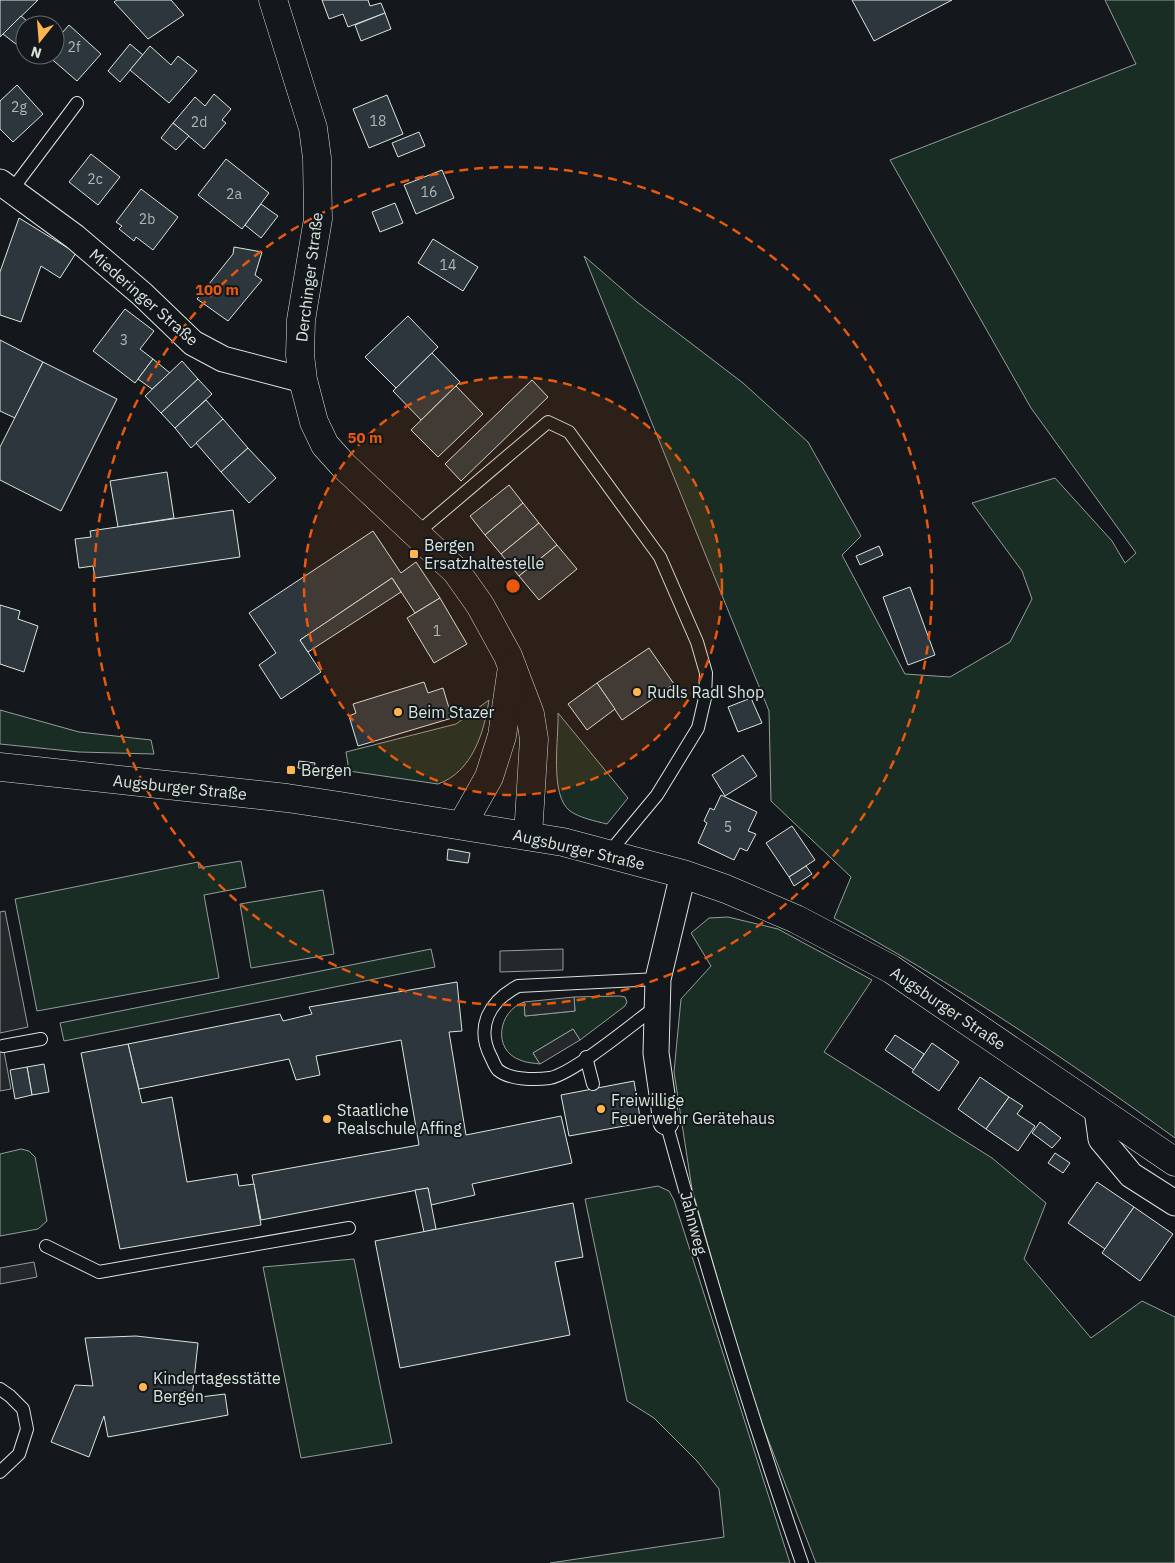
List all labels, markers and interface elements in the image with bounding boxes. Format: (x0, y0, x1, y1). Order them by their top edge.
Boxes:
north arrow (15, 15, 65, 65)
house number: 2f (68, 38, 81, 56)
text: N (29, 42, 44, 63)
house number: 2g (11, 98, 28, 116)
house number: 18 (370, 112, 386, 130)
house number: 2d (191, 113, 207, 131)
house number: 2c (87, 170, 103, 188)
house number: 16 (421, 183, 437, 201)
house number: 2a (226, 185, 242, 203)
house number: 2b (139, 210, 155, 228)
street label: Derchinger Straße (291, 211, 327, 343)
street label: Miederinger Straße (85, 244, 203, 350)
house number: 14 (440, 256, 456, 274)
text: 100 m (195, 280, 239, 299)
house number: 3 (120, 331, 128, 349)
text: 50 m (348, 428, 382, 447)
place label: Bergen Ersatzhaltestelle (424, 535, 544, 573)
marker: Bergen Ersatzhaltestelle (408, 548, 420, 560)
centre of rings (504, 577, 522, 595)
house number: 1 (433, 622, 441, 640)
place label: Rudls Radl Shop (647, 682, 764, 702)
marker: Rudls Radl Shop (631, 686, 643, 698)
place label: Beim Stazer (408, 702, 494, 722)
marker: Beim Stazer (392, 706, 404, 718)
place label: Bergen (301, 760, 352, 780)
marker: Bergen (285, 764, 297, 776)
street label: Augsburger Straße (112, 770, 248, 804)
house number: 5 (724, 818, 732, 836)
street label: Augsburger Straße (511, 824, 647, 874)
street label: Augsburger Straße (887, 962, 1010, 1054)
place label: Freiwillige Feuerwehr Gerätehaus (611, 1090, 775, 1128)
place label: Staatliche Realschule Affing (337, 1100, 462, 1138)
marker: Freiwillige Feuerwehr Gerätehaus (595, 1103, 607, 1115)
marker: Staatliche Realschule Affing (321, 1113, 333, 1125)
street label: Jahnweg (676, 1189, 712, 1257)
place label: Kindertagesstätte Bergen (153, 1368, 281, 1406)
marker: Kindertagesstätte Bergen (137, 1381, 149, 1393)

